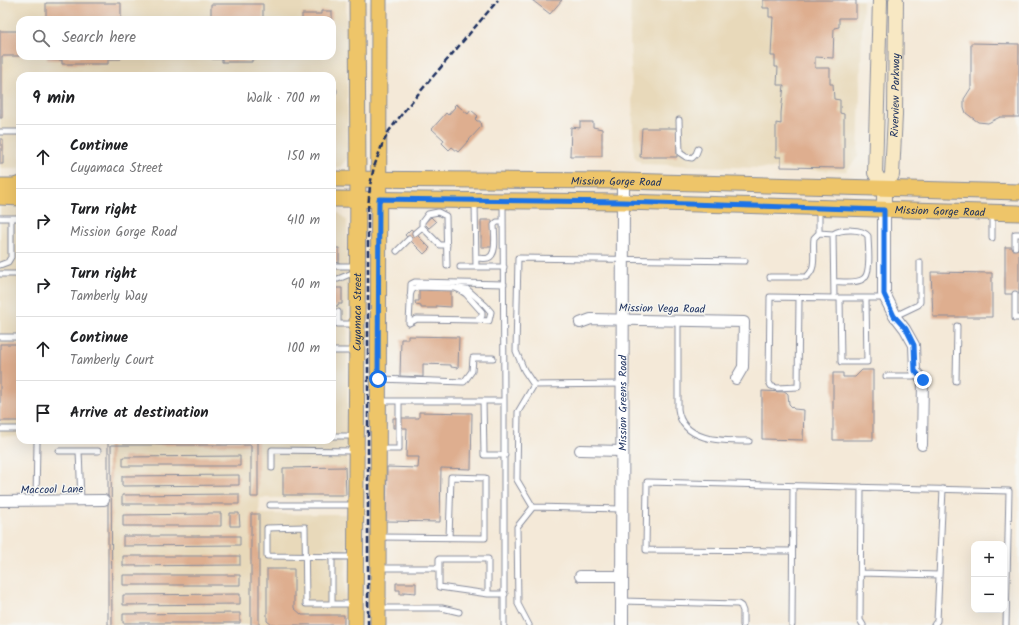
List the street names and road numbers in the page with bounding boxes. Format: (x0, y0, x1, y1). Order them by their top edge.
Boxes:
street label: Riverview Parkway (886, 52, 906, 138)
street label: Mission Gorge Road (571, 173, 662, 192)
street label: Mission Gorge Road (894, 202, 986, 222)
street label: Cuyamaca Street (349, 272, 367, 351)
street label: Mission Vega Road (619, 299, 706, 319)
street label: Mission Greens Road (614, 354, 633, 451)
street label: Maccool Lane (21, 480, 84, 500)

